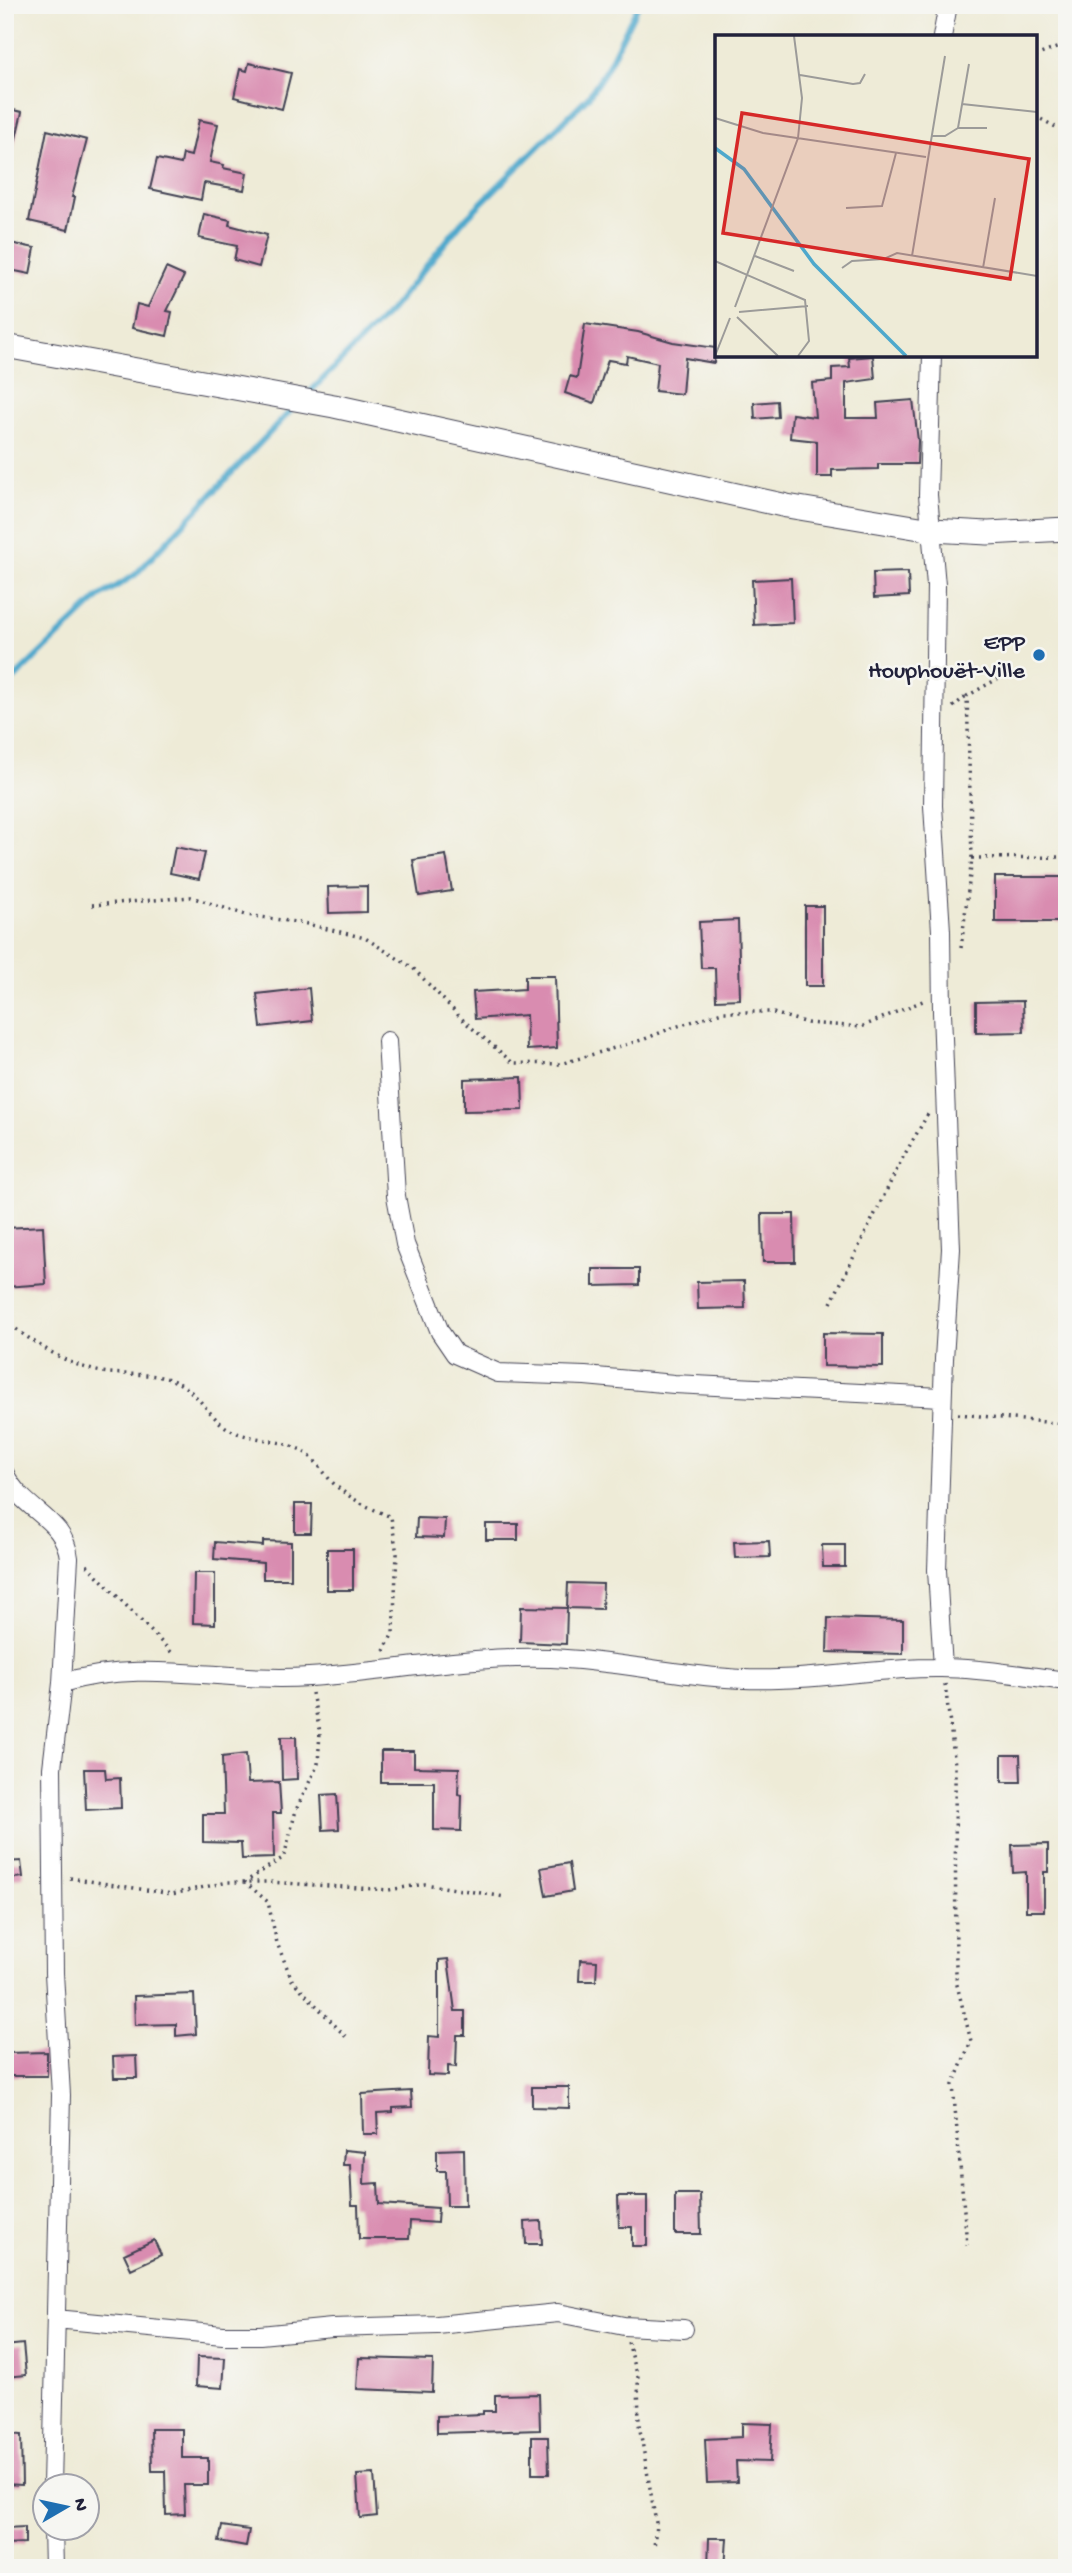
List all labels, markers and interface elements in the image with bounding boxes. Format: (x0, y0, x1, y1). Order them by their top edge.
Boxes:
inset map (715, 35, 1037, 357)
place label: EPP Houphouët-Ville (868, 630, 1026, 687)
marker: EPP Houphouët-Ville (1031, 647, 1047, 663)
north arrow (32, 2472, 102, 2542)
text: N (67, 2497, 92, 2513)

